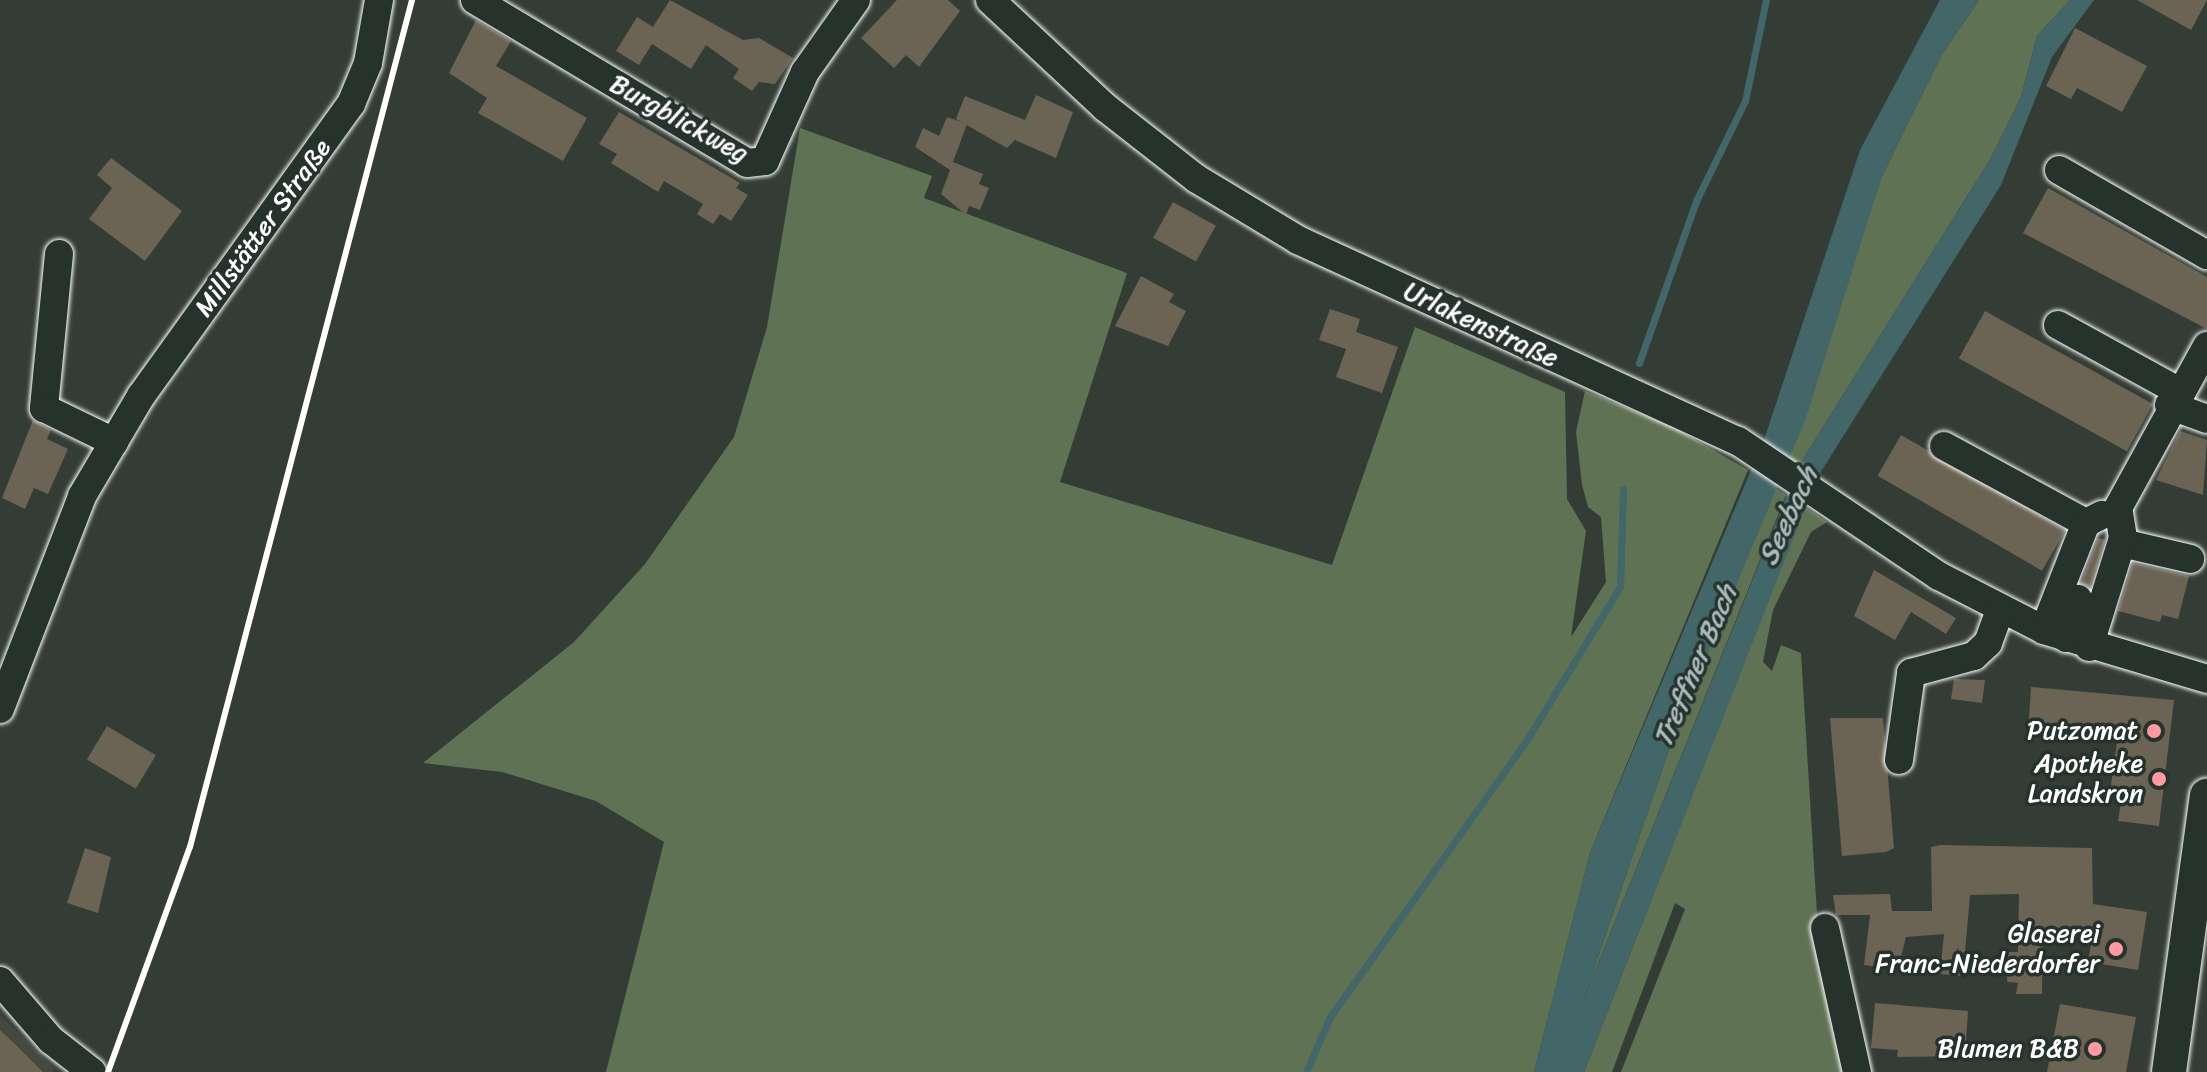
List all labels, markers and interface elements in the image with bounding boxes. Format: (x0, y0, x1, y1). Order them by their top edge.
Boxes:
street label: Burgblickweg (605, 68, 753, 170)
street label: Millstätter Straße (188, 133, 338, 323)
street label: Urlakenstraße (1399, 276, 1563, 374)
water label: Seebach (1751, 462, 1825, 570)
water label: Treffner Bach (1646, 580, 1744, 752)
place label: Putzomat (2027, 715, 2138, 747)
marker: Putzomat (2145, 722, 2163, 740)
place label: Apotheke Landskron (2028, 748, 2143, 810)
marker: Apotheke Landskron (2150, 770, 2168, 788)
place label: Glaserei Franc-Niederdorfer (1875, 918, 2100, 980)
marker: Glaserei Franc-Niederdorfer (2107, 940, 2125, 958)
place label: Blumen B&B (1937, 1033, 2079, 1065)
marker: Blumen B&B (2086, 1040, 2104, 1058)

